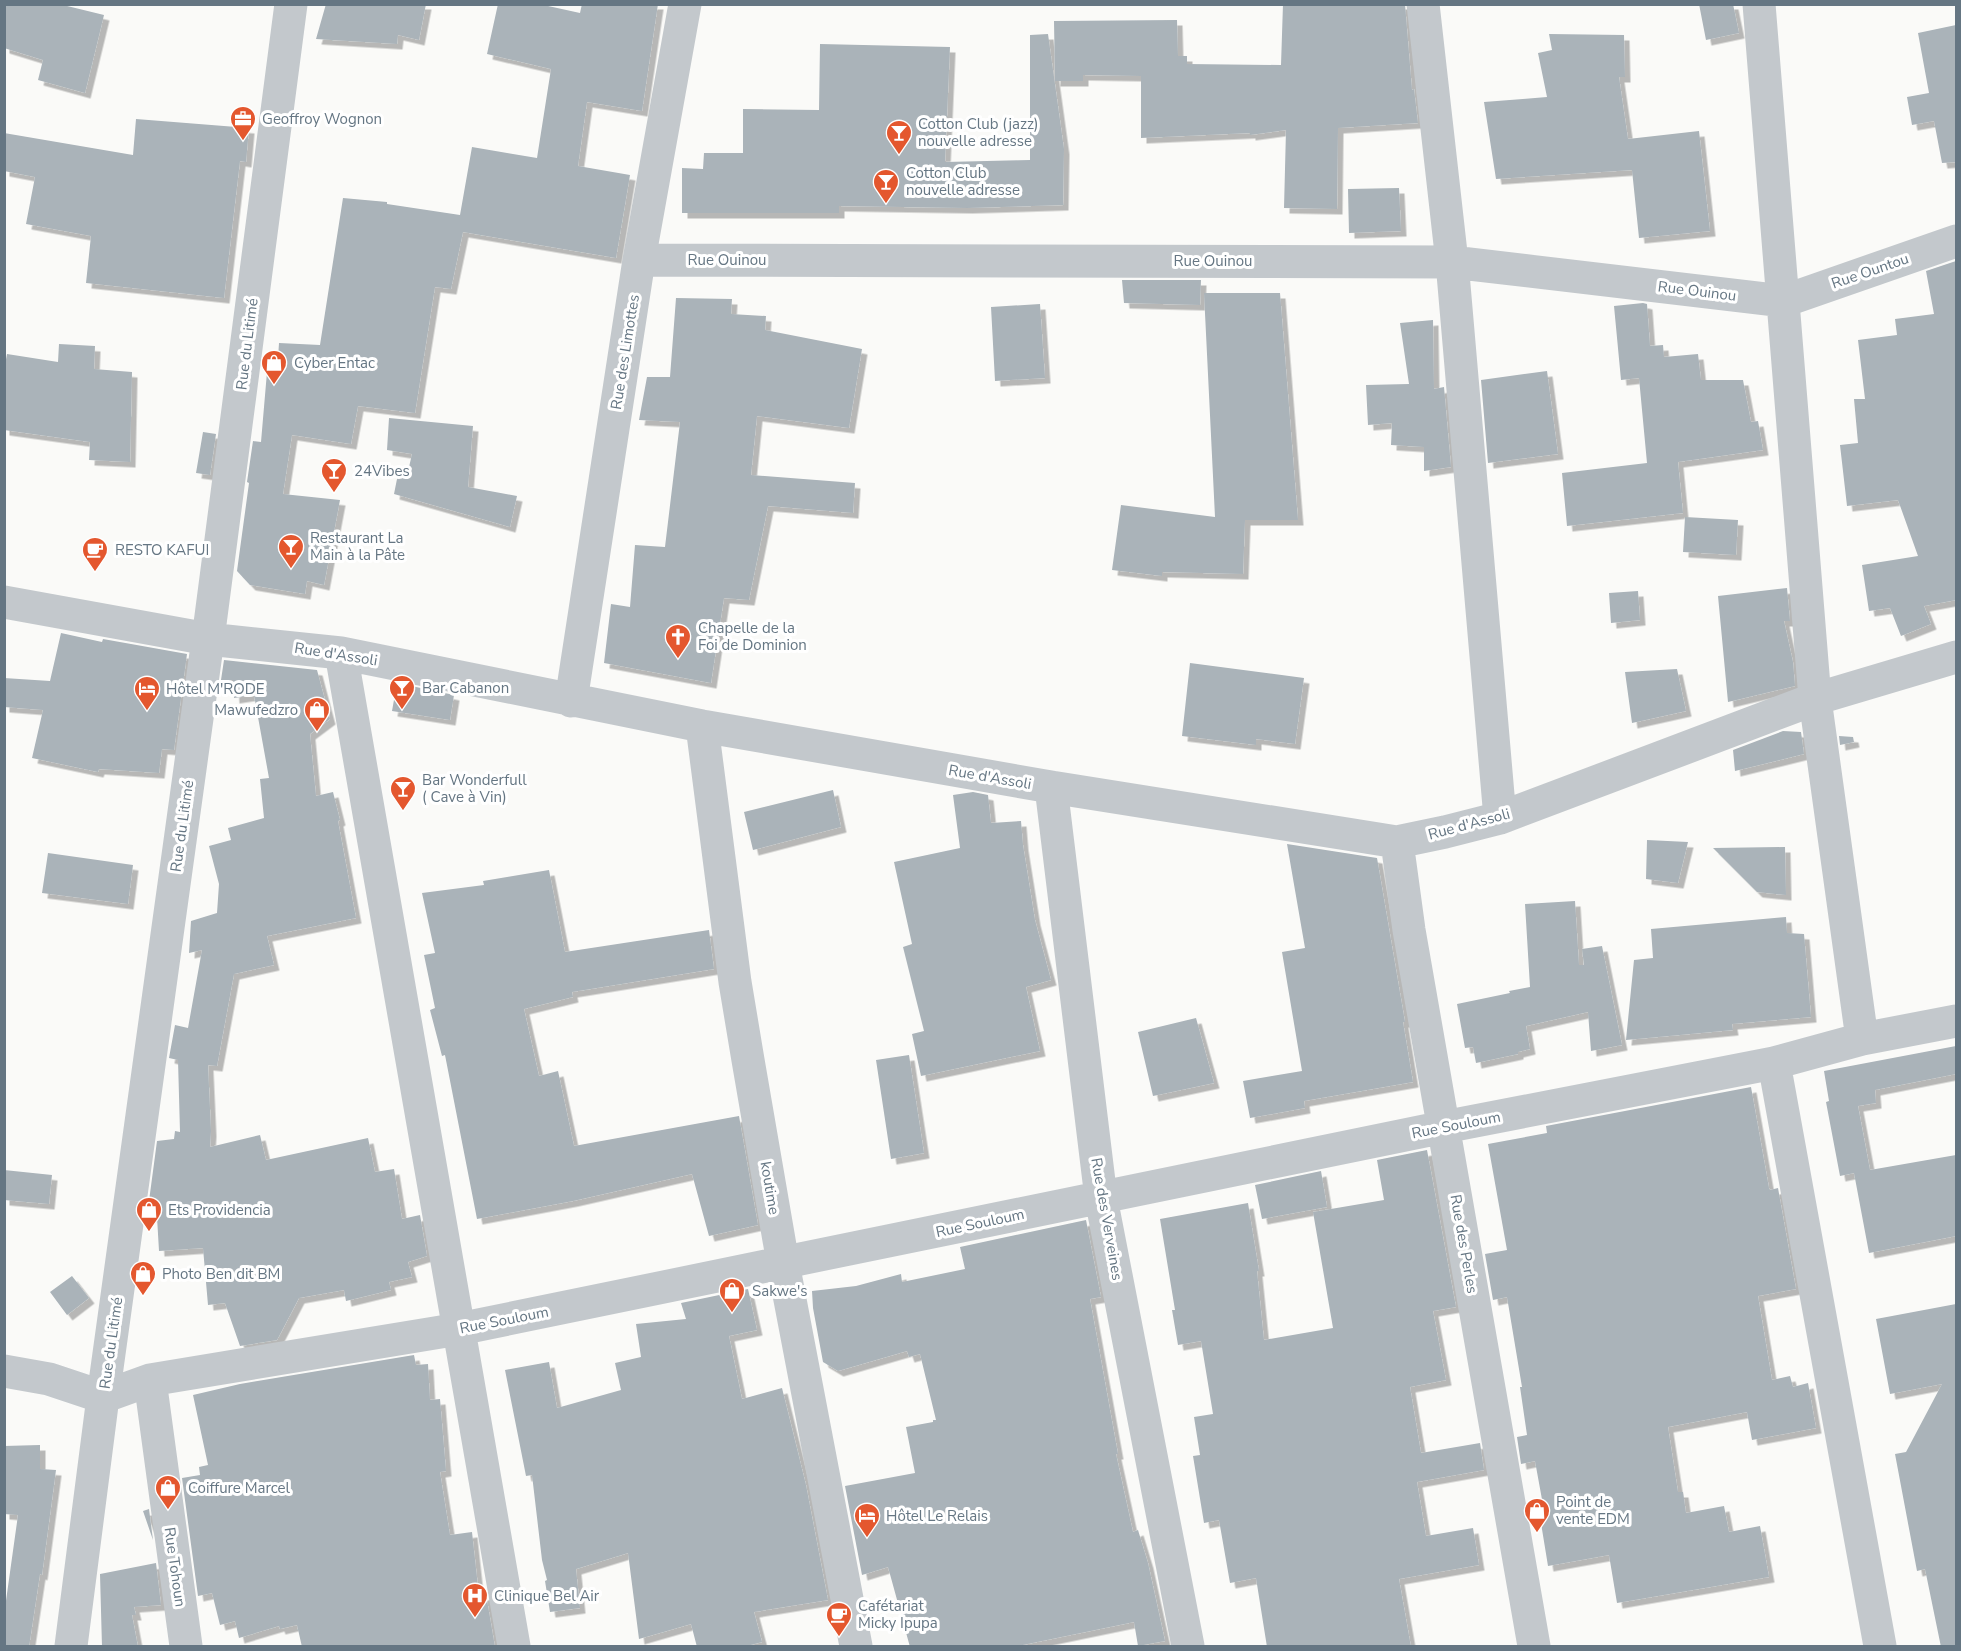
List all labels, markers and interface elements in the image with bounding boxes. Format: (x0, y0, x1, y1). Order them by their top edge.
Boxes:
office icon: Geoffroy Wognon (228, 104, 258, 142)
place label: Geoffroy Wognon (262, 109, 382, 129)
place label: Cotton Club (jazz) nouvelle adresse (918, 114, 1039, 151)
bar icon: Cotton Club (jazz) nouvelle adresse (884, 118, 914, 156)
place label: Cotton Club nouvelle adresse (906, 163, 1020, 200)
bar icon: Cotton Club nouvelle adresse (871, 167, 901, 205)
street label: Rue Ountou (1829, 248, 1911, 294)
street label: Rue Ouinou (688, 250, 766, 270)
street label: Rue Ouinou (1174, 251, 1252, 271)
street label: Rue Ouinou (1657, 276, 1737, 306)
street label: Rue des Limottes (606, 293, 644, 411)
street label: Rue du Litimé (231, 297, 263, 391)
shop icon: Cyber Entac (259, 348, 289, 386)
place label: Cyber Entac (294, 353, 375, 373)
bar icon: 24Vibes (319, 456, 349, 494)
place label: 24Vibes (354, 461, 410, 481)
place label: Restaurant La Main à la Pâte (310, 528, 405, 565)
bar icon: Restaurant La Main à la Pâte (276, 532, 306, 570)
cafe icon: RESTO KAFUI (80, 535, 110, 573)
place label: RESTO KAFUI (115, 540, 209, 560)
place label: Chapelle de la Foi de Dominion (698, 618, 807, 655)
church icon: Chapelle de la Foi de Dominion (663, 622, 693, 660)
street label: Rue d'Assoli (293, 638, 379, 670)
bar icon: Bar Cabanon (387, 673, 417, 711)
hotel icon: Hôtel M'RODE (132, 674, 162, 712)
place label: Bar Cabanon (422, 678, 509, 698)
place label: Hôtel M'RODE (166, 679, 265, 699)
shop icon: Mawufedzro (302, 695, 332, 733)
place label: Mawufedzro (214, 700, 298, 720)
street label: Rue d'Assoli (947, 760, 1033, 794)
place label: Bar Wonderfull ( Cave à Vin) (422, 770, 527, 807)
bar icon: Bar Wonderfull ( Cave à Vin) (388, 774, 418, 812)
street label: Rue du Litimé (166, 779, 198, 873)
street label: Rue d'Assoli (1426, 803, 1512, 845)
street label: Rue Souloum (1410, 1107, 1502, 1143)
street label: Rue des Verveines (1086, 1156, 1128, 1282)
street label: koutime (755, 1160, 785, 1216)
street label: Rue des Perles (1445, 1193, 1483, 1295)
shop icon: Ets Providencia (134, 1195, 164, 1233)
place label: Ets Providencia (168, 1200, 271, 1220)
street label: Rue Souloum (934, 1204, 1026, 1242)
shop icon: Photo Ben dit BM (128, 1259, 158, 1297)
place label: Photo Ben dit BM (162, 1264, 280, 1284)
shop icon: Sakwe's (717, 1276, 747, 1314)
place label: Sakwe's (752, 1281, 807, 1301)
street label: Rue du Litimé (95, 1296, 127, 1390)
street label: Rue Souloum (458, 1302, 550, 1338)
shop icon: Coiffure Marcel (153, 1473, 183, 1511)
place label: Coiffure Marcel (188, 1478, 290, 1498)
place label: Point de vente EDM (1556, 1492, 1630, 1529)
shop icon: Point de vente EDM (1522, 1496, 1552, 1534)
hotel icon: Hôtel Le Relais (852, 1501, 882, 1539)
place label: Hôtel Le Relais (886, 1506, 988, 1526)
street label: Rue Tohoun (160, 1526, 190, 1608)
hospital icon: Clinique Bel Air (460, 1581, 490, 1619)
place label: Clinique Bel Air (494, 1586, 600, 1606)
place label: Cafétariat Micky Ipupa (858, 1596, 938, 1633)
cafe icon: Cafétariat Micky Ipupa (824, 1600, 854, 1638)

